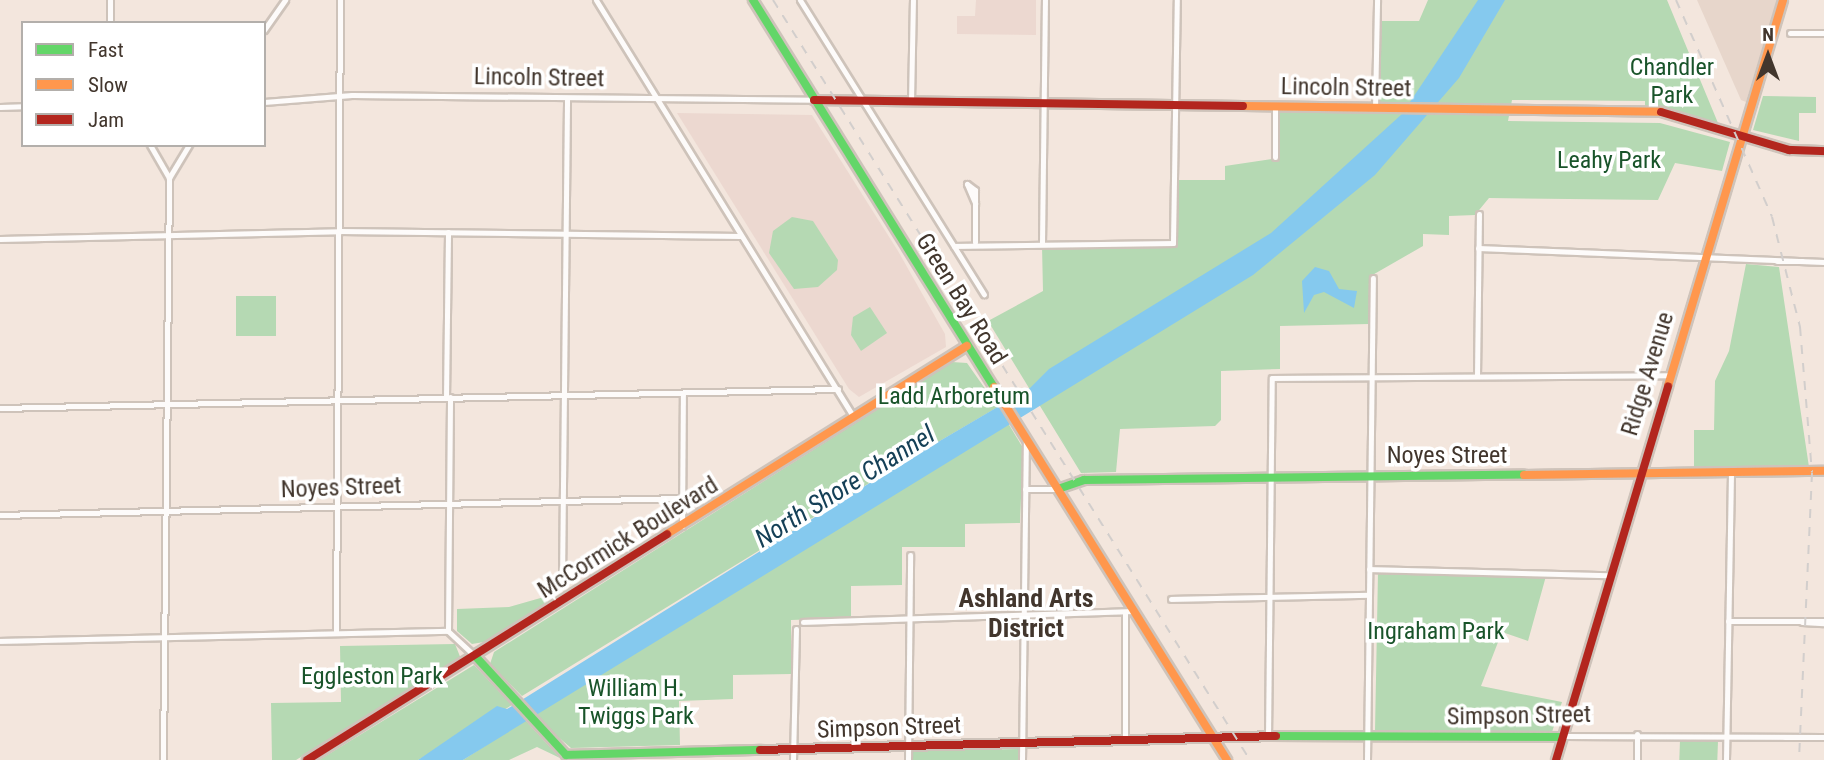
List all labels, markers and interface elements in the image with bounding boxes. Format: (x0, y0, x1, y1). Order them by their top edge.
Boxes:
legend (21, 21, 266, 147)
north arrow (1733, 21, 1803, 91)
text: N (1762, 23, 1774, 46)
text: Fast (88, 38, 124, 62)
park label: Chandler Park (1630, 54, 1714, 110)
street label: Lincoln Street (473, 62, 605, 94)
street label: Lincoln Street (1280, 72, 1412, 104)
text: Slow (88, 73, 128, 97)
text: Jam (88, 108, 124, 132)
park label: Leahy Park (1557, 147, 1661, 175)
street label: Green Bay Road (909, 228, 1013, 370)
street label: Ridge Avenue (1616, 309, 1680, 439)
park label: Ladd Arboretum (878, 383, 1030, 411)
water label: North Shore Channel (749, 419, 941, 555)
street label: Noyes Street (1387, 442, 1507, 470)
street label: McCormick Boulevard (533, 471, 723, 605)
street label: Noyes Street (280, 472, 402, 504)
district label: Ashland Arts District (958, 583, 1094, 644)
park label: Ingraham Park (1367, 618, 1505, 646)
park label: Eggleston Park (301, 663, 443, 691)
park label: William H. Twiggs Park (578, 675, 694, 731)
street label: Simpson Street (1447, 700, 1591, 732)
street label: Simpson Street (816, 711, 962, 745)

